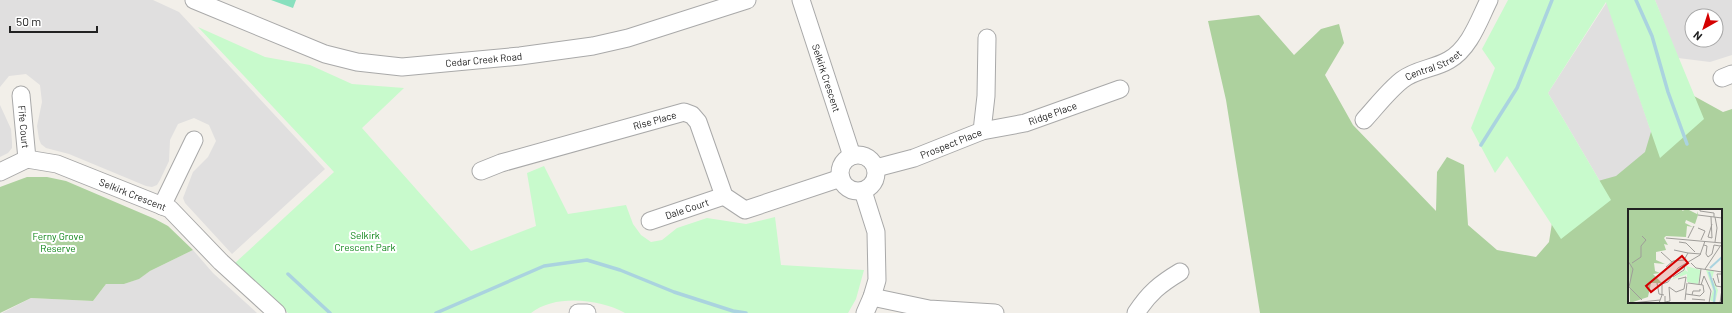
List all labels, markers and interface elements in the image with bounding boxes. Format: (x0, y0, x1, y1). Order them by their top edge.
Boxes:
scale bar (10, 8, 97, 34)
north arrow (1684, 8, 1724, 48)
text: 50 m (16, 14, 41, 28)
text: N (1690, 29, 1704, 44)
street label: Selkirk Crescent (810, 42, 843, 114)
street label: Central Street (1403, 47, 1464, 83)
street label: Cedar Creek Road (445, 50, 523, 69)
street label: Ridge Place (1027, 99, 1078, 127)
street label: Fife Court (16, 105, 32, 149)
street label: Rise Place (631, 108, 678, 132)
street label: Prospect Place (918, 126, 983, 161)
street label: Selkirk Crescent (98, 175, 168, 213)
street label: Dale Court (664, 195, 711, 221)
inset map (1628, 209, 1722, 303)
park label: Selkirk Crescent Park (335, 229, 395, 253)
park label: Ferny Grove Reserve (32, 230, 84, 254)

